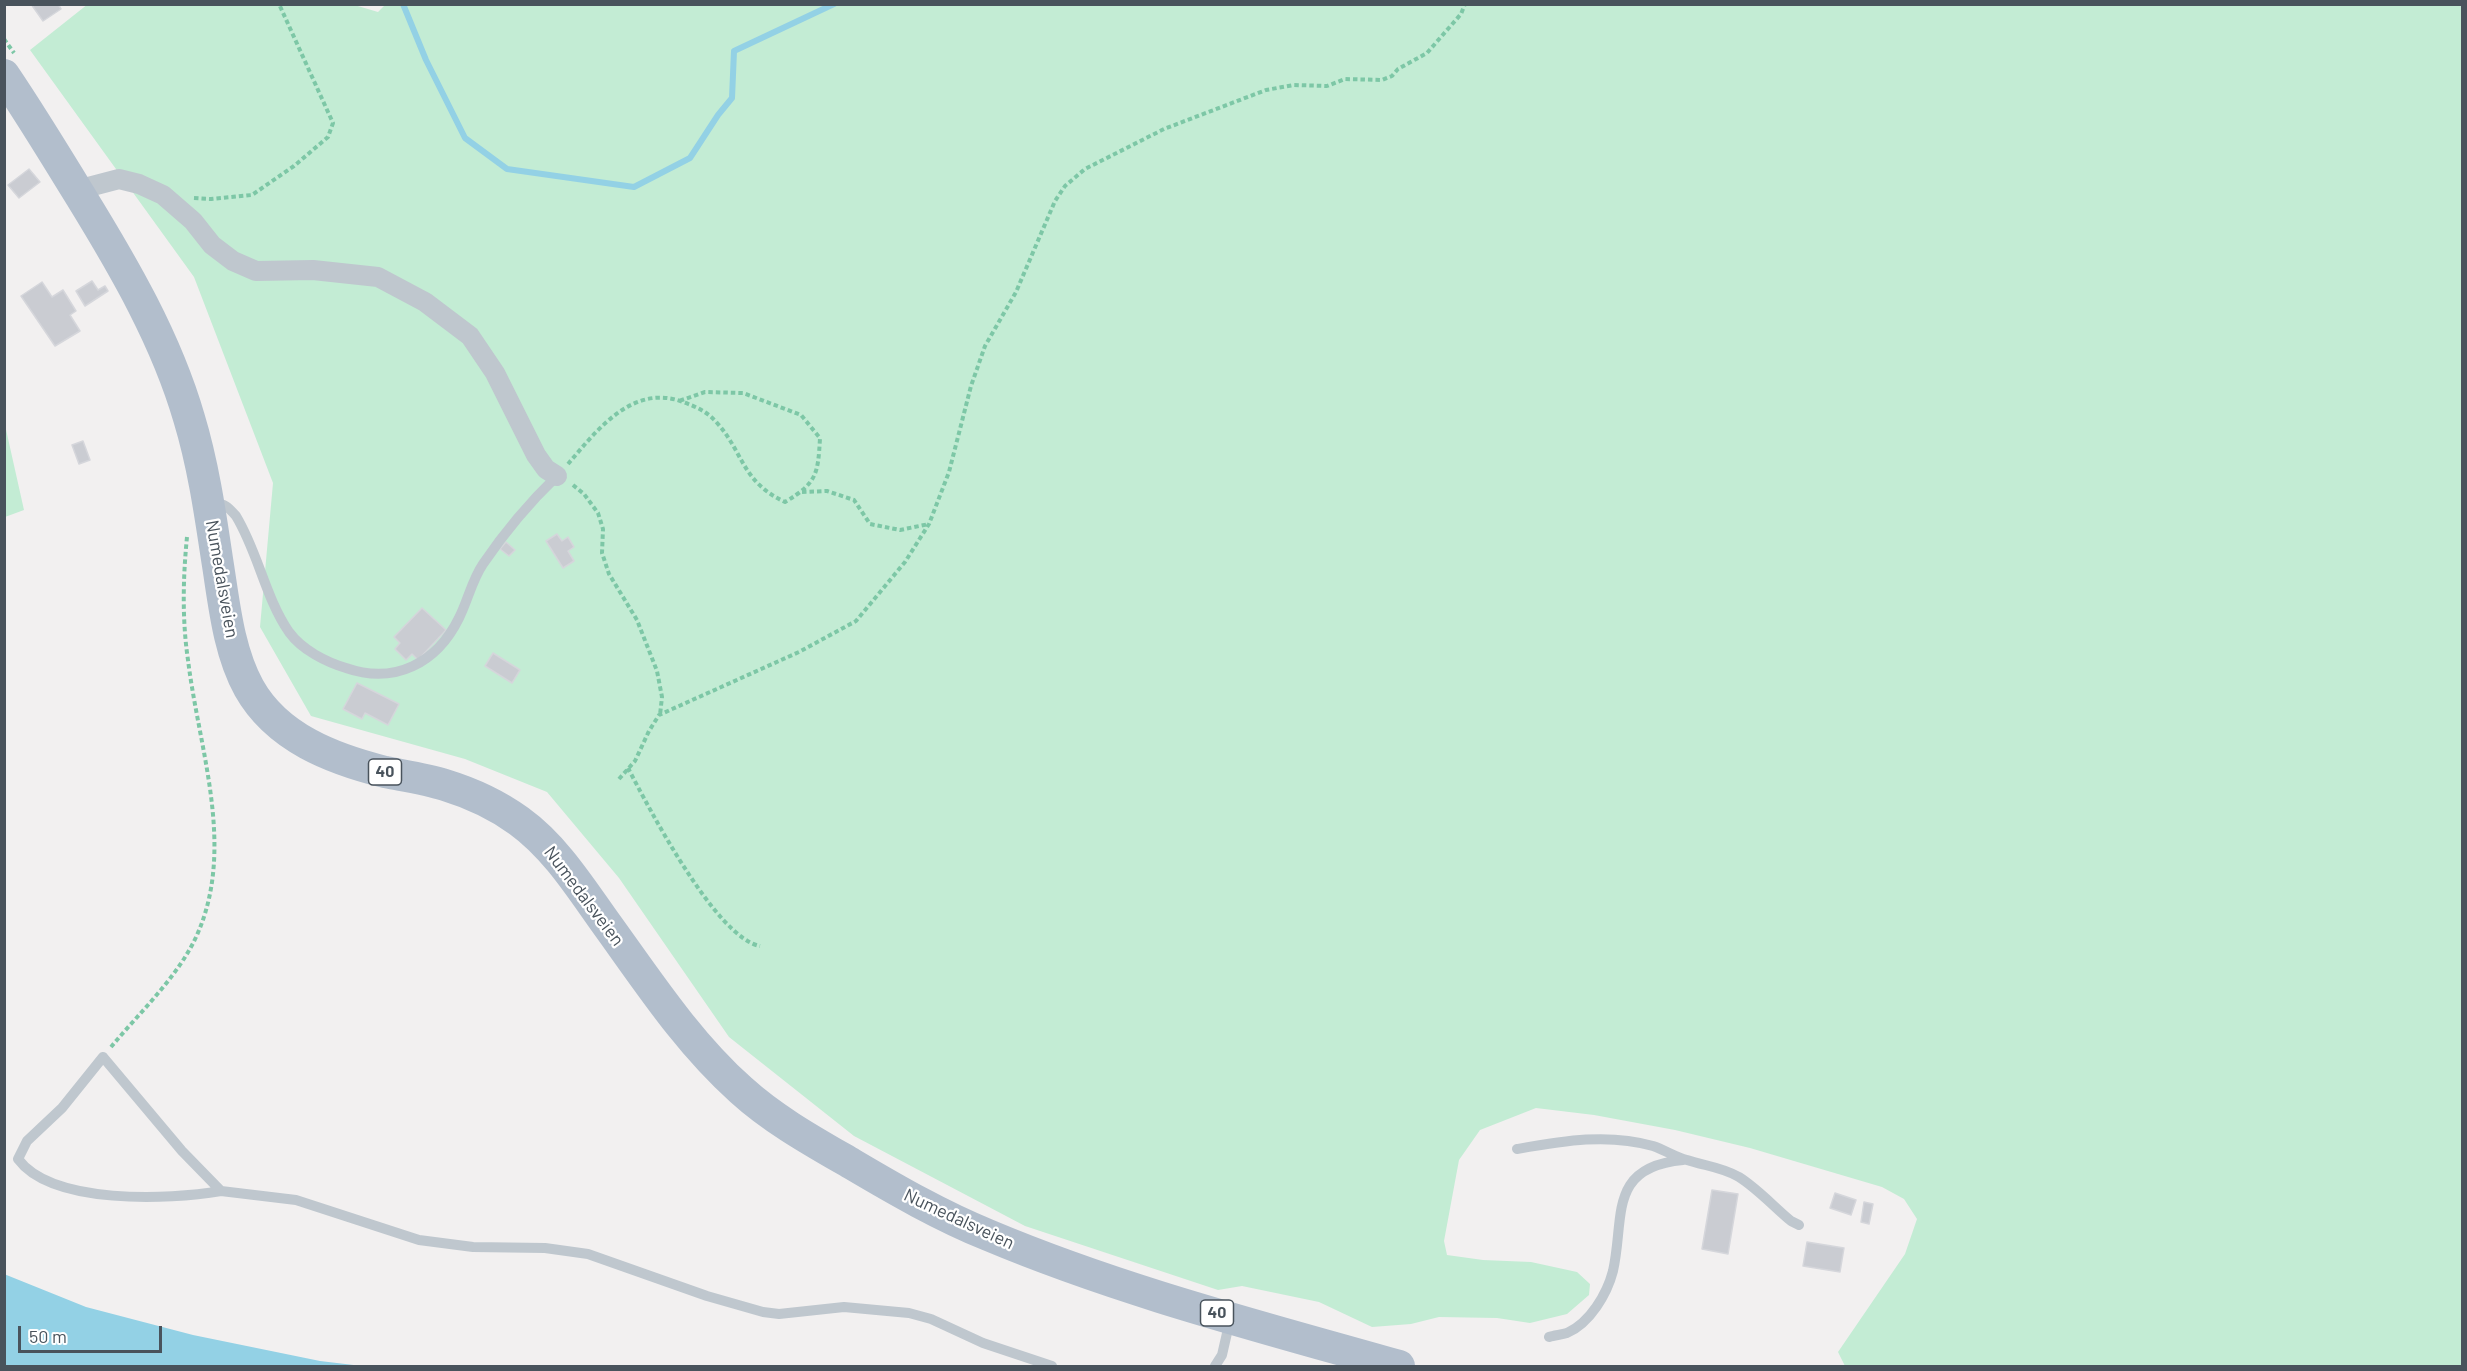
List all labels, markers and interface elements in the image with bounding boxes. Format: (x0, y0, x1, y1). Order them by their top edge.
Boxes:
street label: Numedalsveien (201, 518, 243, 640)
road number: 40 (368, 759, 402, 785)
street label: Numedalsveien (540, 842, 628, 950)
street label: Numedalsveien (900, 1184, 1018, 1254)
road number: 40 (1200, 1300, 1234, 1326)
scale bar (21, 1314, 165, 1352)
text: 50 m (29, 1325, 67, 1347)

